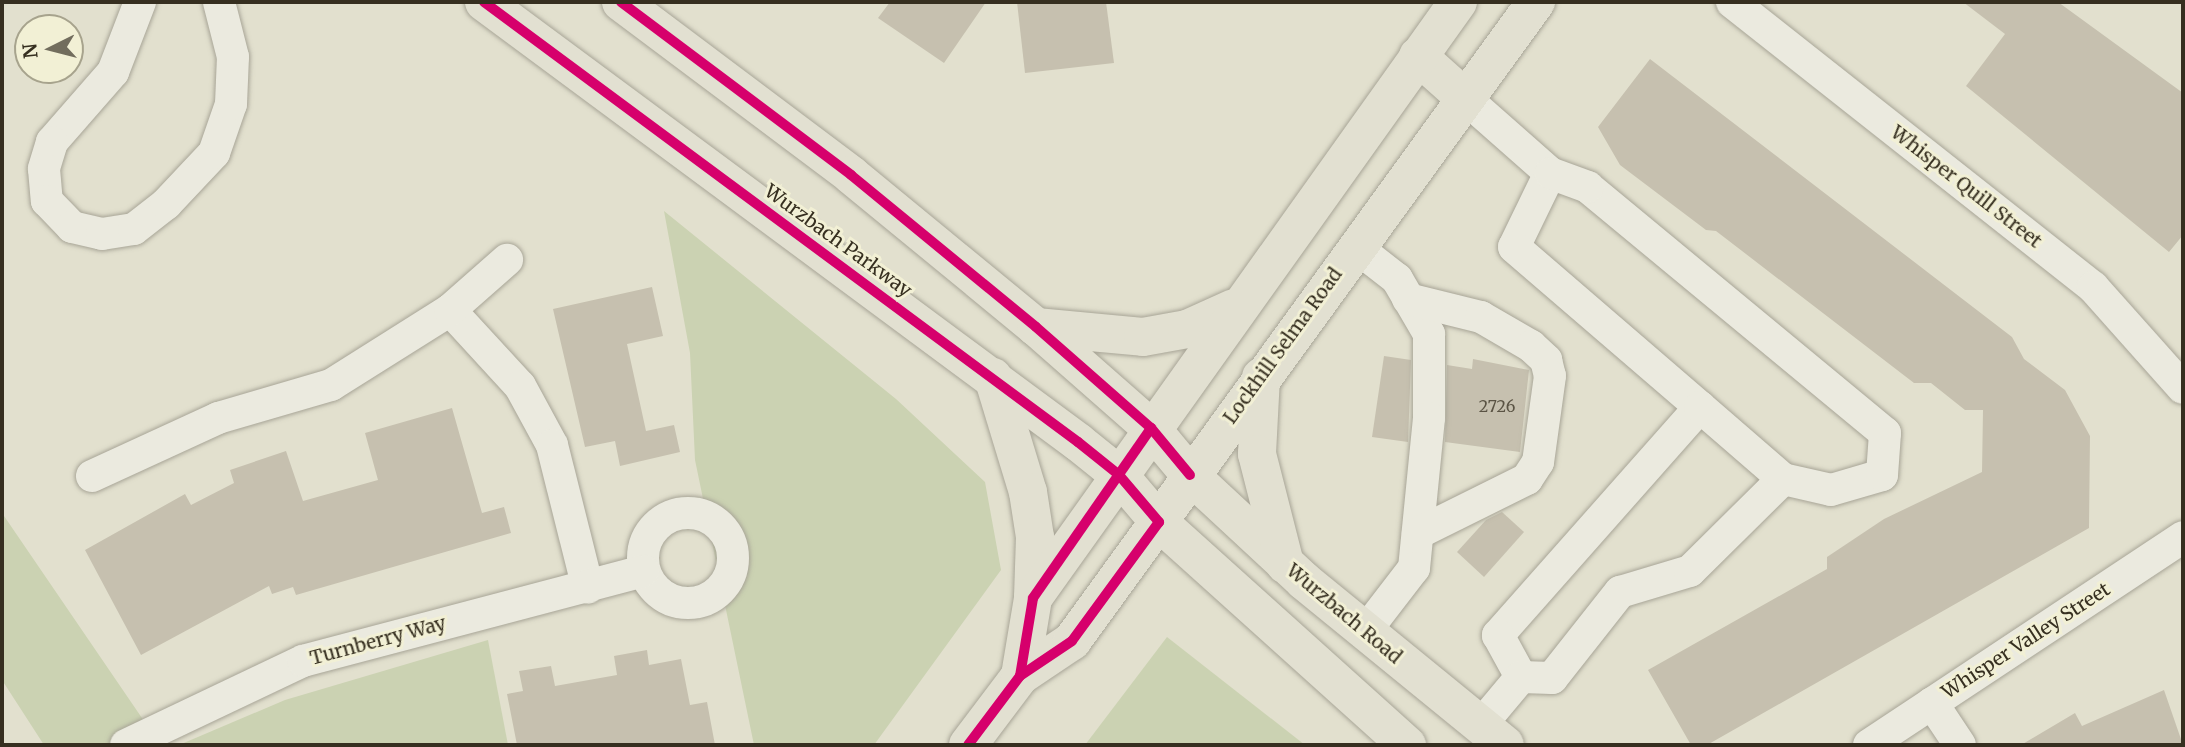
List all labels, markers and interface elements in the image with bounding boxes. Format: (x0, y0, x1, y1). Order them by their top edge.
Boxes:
north arrow (14, 14, 84, 84)
text: N (17, 42, 43, 60)
street label: Whisper Quill Street (1886, 121, 2046, 253)
street label: Wurzbach Parkway (760, 180, 916, 302)
street label: Lockhill Selma Road (1219, 264, 1347, 428)
house number: 2726 (1479, 396, 1515, 416)
street label: Wurzbach Road (1282, 559, 1406, 669)
street label: Whisper Valley Street (1938, 578, 2114, 704)
street label: Turnberry Way (307, 612, 449, 670)

